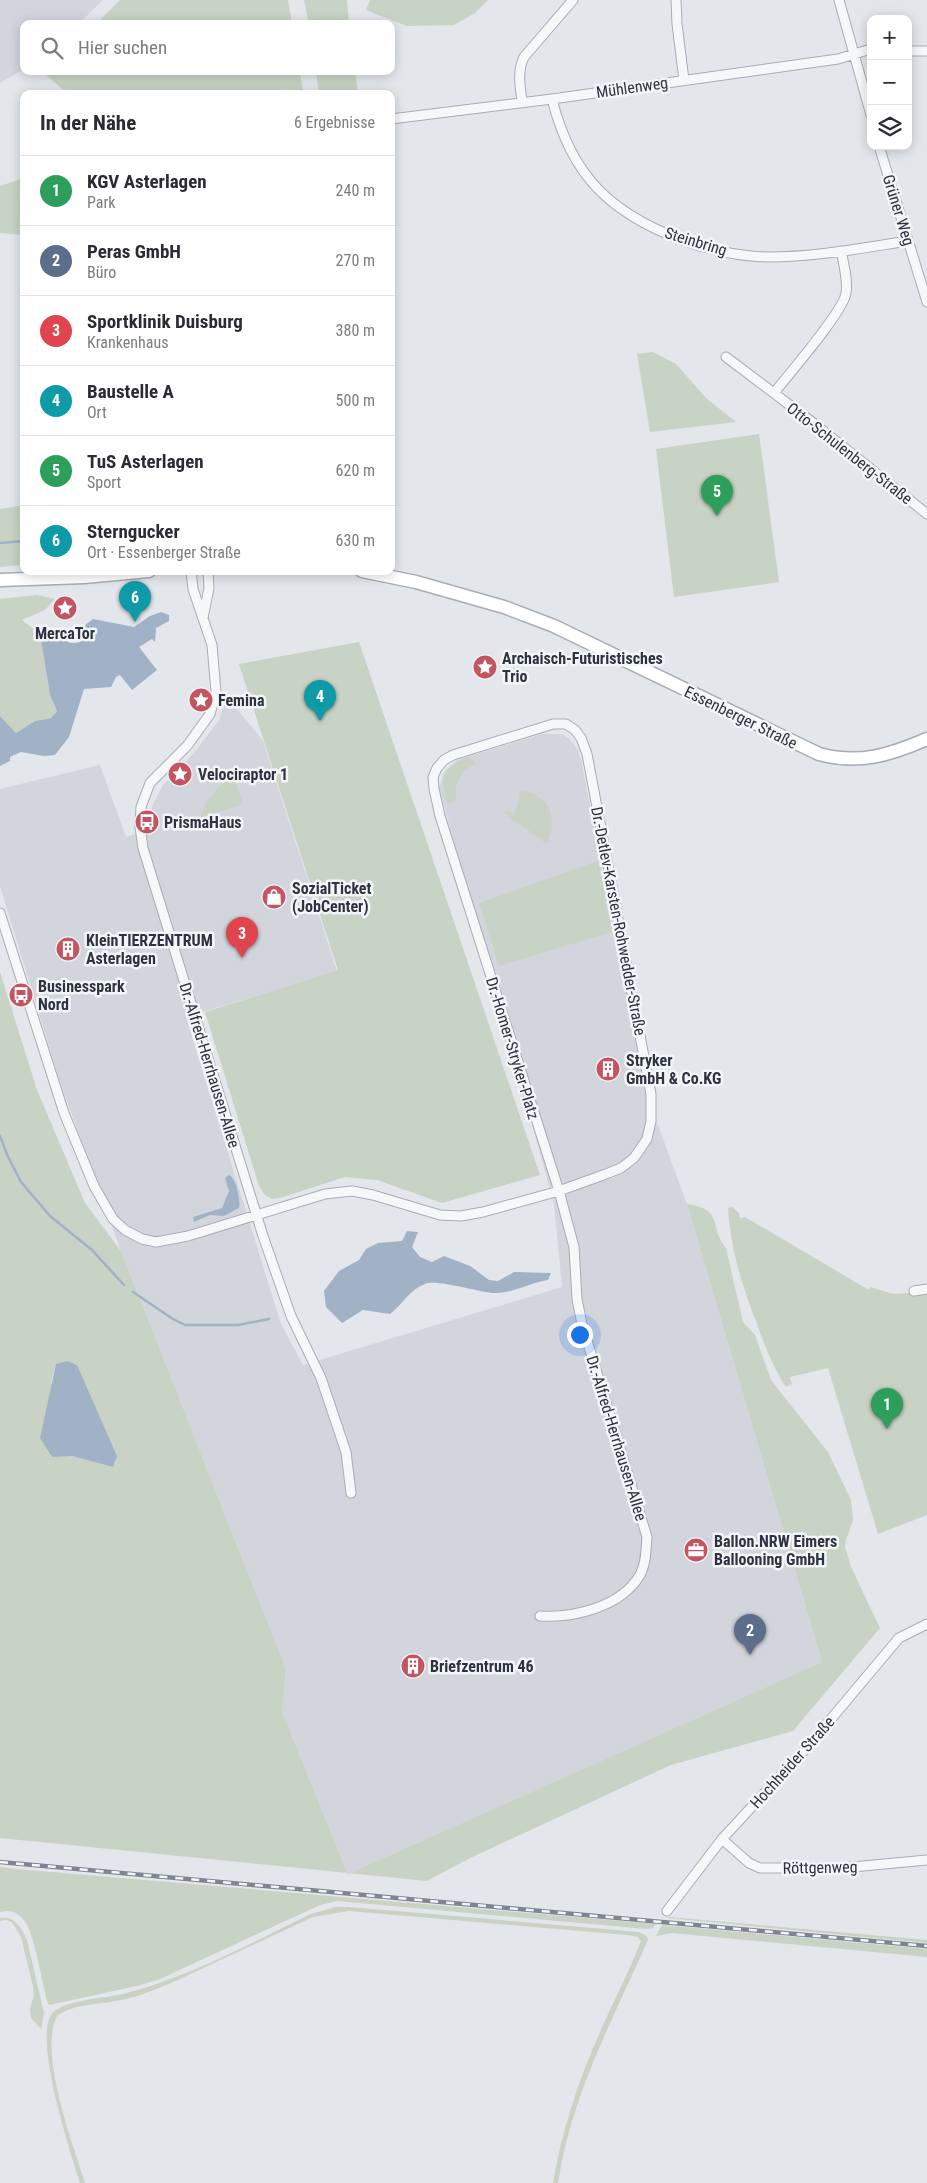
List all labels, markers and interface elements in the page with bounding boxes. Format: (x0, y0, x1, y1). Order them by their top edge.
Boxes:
map controls (867, 15, 912, 150)
button: + (867, 15, 912, 60)
search box (20, 20, 395, 75)
icon: search (38, 34, 66, 62)
text: Hier suchen (78, 36, 167, 59)
button: − (867, 60, 912, 105)
street label: Mühlenweg (595, 73, 669, 102)
button: layers (867, 105, 912, 150)
text: In der Nähe (40, 111, 136, 135)
text: 6 Ergebnisse (294, 113, 375, 132)
text: KGV Asterlagen (87, 170, 207, 193)
street label: Grüner Weg (879, 172, 918, 248)
text: 1 (52, 181, 60, 200)
text: 240 m (336, 181, 375, 200)
text: Park (87, 193, 116, 212)
street label: Steinbring (662, 223, 729, 260)
text: Peras GmbH (87, 240, 181, 263)
text: 2 (52, 251, 60, 270)
text: 270 m (336, 251, 375, 270)
text: Büro (87, 263, 116, 282)
text: Sportklinik Duisburg (87, 310, 243, 333)
text: 3 (52, 321, 60, 340)
text: 380 m (336, 321, 375, 340)
text: Krankenhaus (87, 333, 168, 352)
text: Baustelle A (87, 380, 174, 403)
text: 4 (52, 391, 60, 410)
text: 500 m (336, 391, 375, 410)
street label: Otto-Schulenberg-Straße (783, 398, 916, 508)
text: Ort (87, 403, 107, 422)
text: TuS Asterlagen (87, 450, 204, 473)
text: 5 (52, 461, 60, 480)
text: 620 m (336, 461, 375, 480)
text: Sport (87, 473, 121, 492)
pin: 5 (701, 475, 733, 516)
text: Sterngucker (87, 520, 180, 543)
text: 6 (52, 531, 60, 550)
text: 630 m (336, 531, 375, 550)
text: Ort · Essenberger Straße (87, 543, 241, 562)
pin: 6 (119, 581, 151, 622)
place icon: MercaTor (52, 595, 78, 621)
place label: MercaTor (35, 624, 95, 643)
place label: Archaisch-Futuristisches Trio (502, 649, 663, 686)
place icon: Archaisch-Futuristisches Trio (472, 654, 498, 680)
pin: 4 (304, 680, 336, 721)
street label: Essenberger Straße (681, 682, 800, 753)
place icon: Femina (188, 687, 214, 713)
place label: Femina (218, 691, 265, 710)
place icon: Velociraptor 1 (167, 761, 193, 787)
place label: Velociraptor 1 (198, 765, 288, 784)
street label: Dr.-Detlev-Karsten-Rohwedder-Straße (587, 805, 650, 1037)
bus stop icon: PrismaHaus (134, 809, 160, 835)
place label: PrismaHaus (164, 813, 242, 832)
place label: SozialTicket (JobCenter) (292, 879, 372, 916)
shop icon: SozialTicket (JobCenter) (261, 884, 287, 910)
pin: 3 (226, 917, 258, 958)
place label: KleinTIERZENTRUM Asterlagen (86, 931, 213, 968)
building icon: KleinTIERZENTRUM Asterlagen (55, 936, 81, 962)
street label: Dr.-Homer-Stryker-Platz (482, 975, 543, 1122)
place label: Businesspark Nord (38, 977, 125, 1014)
street label: Dr.-Alfred-Herrhausen-Allee (175, 980, 244, 1150)
bus stop icon: Businesspark Nord (8, 982, 34, 1008)
place label: Stryker GmbH & Co.KG (626, 1051, 721, 1088)
building icon: Stryker GmbH & Co.KG (595, 1056, 621, 1082)
your location (567, 1322, 593, 1348)
street label: Dr.-Alfred-Herrhausen-Allee (582, 1353, 651, 1523)
pin: 1 (871, 1388, 903, 1429)
place label: Ballon.NRW Eimers Ballooning GmbH (714, 1532, 837, 1569)
office icon: Ballon.NRW Eimers Ballooning GmbH (683, 1537, 709, 1563)
pin: 2 (734, 1614, 766, 1655)
building icon: Briefzentrum 46 (400, 1653, 426, 1679)
place label: Briefzentrum 46 (430, 1657, 534, 1676)
street label: Hochheider Straße (746, 1712, 839, 1812)
street label: Röttgenweg (782, 1857, 858, 1878)

